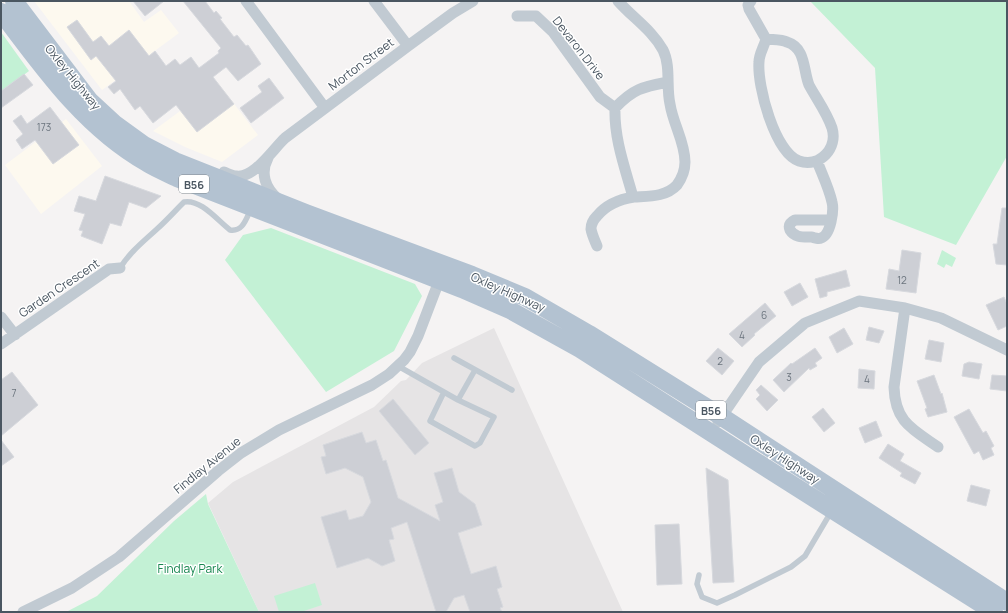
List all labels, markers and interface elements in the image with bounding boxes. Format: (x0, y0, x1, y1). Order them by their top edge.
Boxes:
street label: Devaron Drive (549, 13, 609, 83)
street label: Morton Street (325, 34, 397, 94)
street label: Oxley Highway (41, 41, 105, 114)
house number: 173 (37, 120, 51, 134)
road number: B56 (179, 175, 209, 193)
street label: Garden Crescent (15, 255, 103, 321)
street label: Oxley Highway (468, 268, 549, 316)
house number: 12 (897, 273, 907, 287)
house number: 6 (761, 308, 767, 322)
house number: 4 (739, 328, 745, 342)
house number: 2 (717, 354, 723, 368)
house number: 3 (786, 370, 792, 384)
house number: 4 (864, 372, 870, 386)
house number: 7 (11, 386, 17, 400)
road number: B56 (696, 401, 726, 419)
street label: Oxley Highway (747, 430, 824, 488)
street label: Findlay Avenue (170, 433, 244, 497)
park label: Findlay Park (158, 560, 223, 577)

